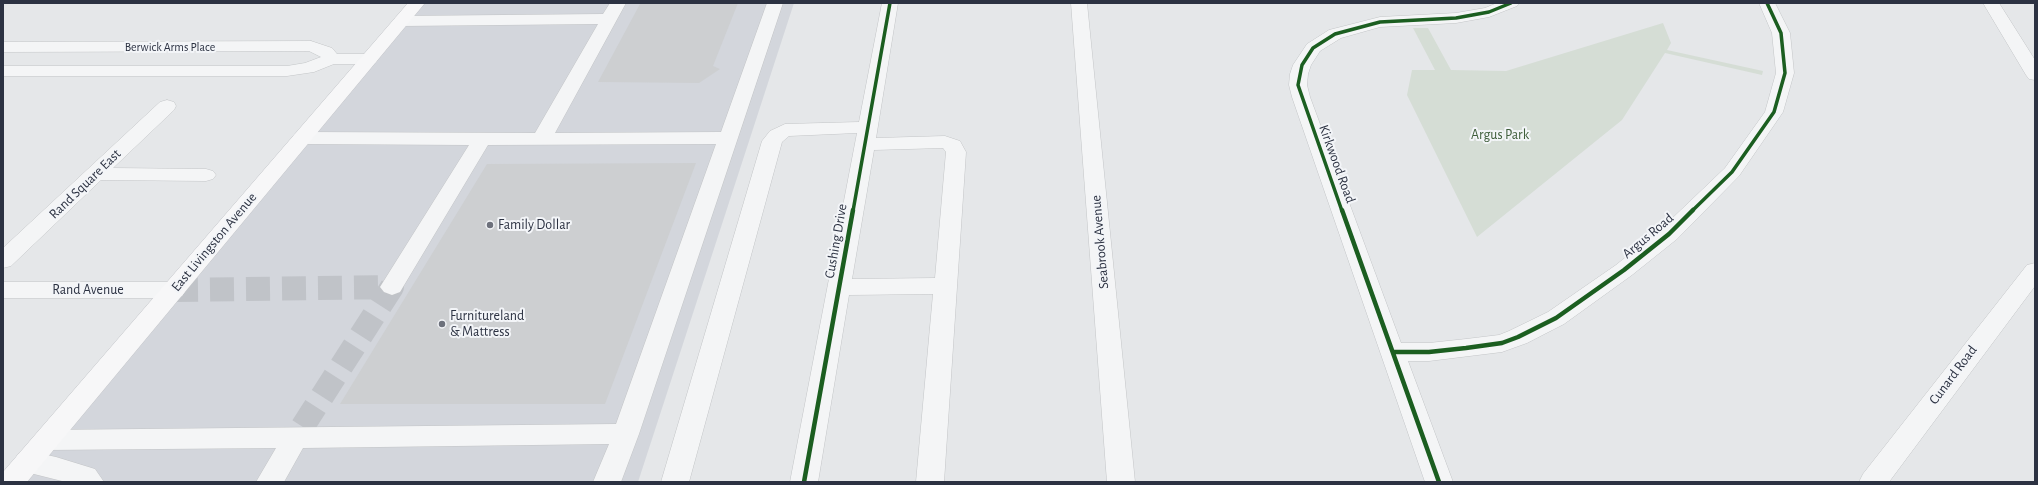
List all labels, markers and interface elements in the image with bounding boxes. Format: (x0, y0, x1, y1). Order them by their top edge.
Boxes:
street label: Berwick Arms Place (125, 40, 215, 54)
street label: Kirkwood Road (1315, 122, 1359, 206)
park label: Argus Park (1471, 127, 1529, 143)
street label: Rand Square East (46, 146, 124, 222)
street label: East Livingston Avenue (168, 189, 260, 295)
street label: Seabrook Avenue (1088, 194, 1112, 290)
street label: Cushing Drive (821, 202, 851, 280)
street label: Argus Road (1619, 210, 1677, 262)
place label: Family Dollar (498, 217, 570, 233)
marker: Family Dollar (485, 220, 495, 230)
street label: Rand Avenue (52, 282, 124, 298)
place label: Furnitureland & Mattress (450, 308, 524, 340)
marker: Furnitureland & Mattress (437, 319, 447, 329)
street label: Cunard Road (1925, 342, 1981, 408)

